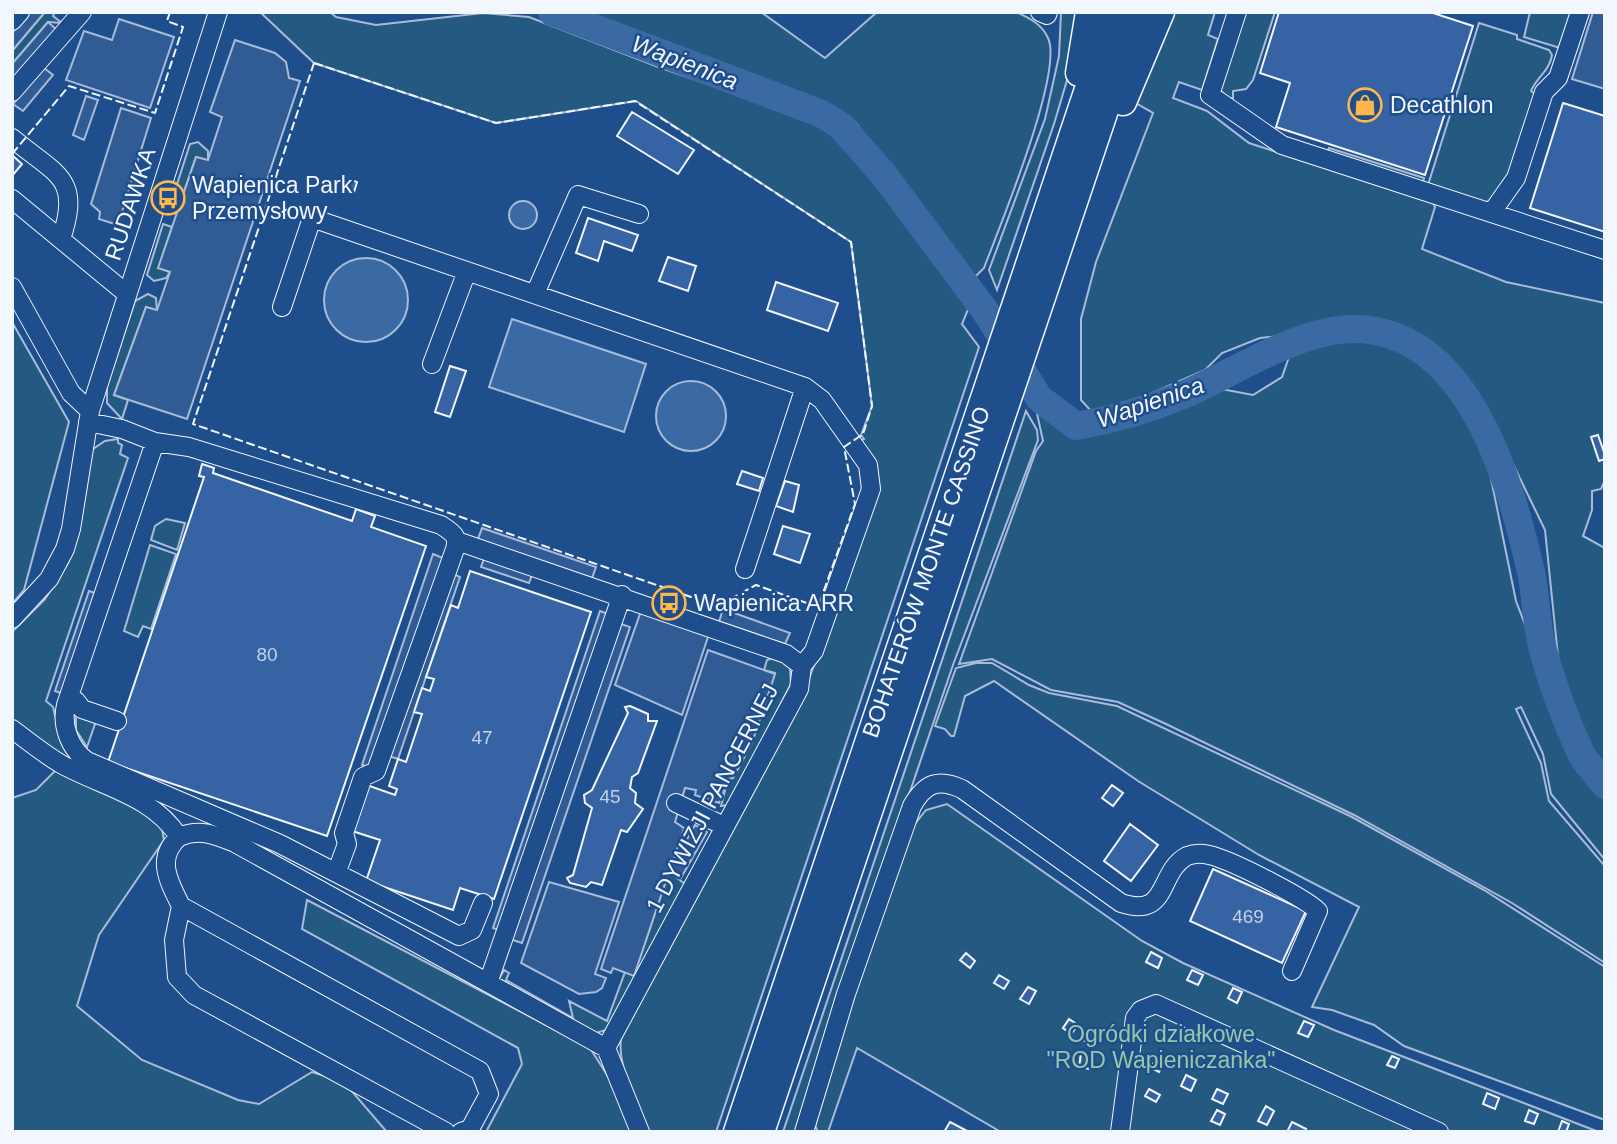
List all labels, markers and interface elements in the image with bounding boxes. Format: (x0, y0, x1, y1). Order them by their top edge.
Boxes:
water label: Wapienica (628, 29, 742, 95)
shop icon: Decathlon (1346, 86, 1384, 124)
place label: Decathlon (1390, 92, 1494, 118)
street label: RUDAWKA (100, 144, 161, 264)
place label: Wapienica Park Przemysłowy (192, 172, 353, 224)
bus stop icon: Wapienica Park Przemysłowy (149, 179, 187, 217)
water label: Wapienica (1093, 371, 1207, 433)
street label: BOHATERÓW MONTE CASSINO (857, 403, 995, 741)
bus stop icon: Wapienica ARR (650, 584, 688, 622)
place label: Wapienica ARR (694, 590, 854, 616)
house number: 80 (256, 644, 278, 665)
street label: 1 DYWIZJI PANCERNEJ (641, 679, 783, 917)
house number: 47 (471, 727, 493, 748)
house number: 45 (599, 786, 621, 807)
house number: 469 (1232, 906, 1264, 927)
park label: Ogródki działkowe "ROD Wapieniczanka" (1047, 1021, 1275, 1073)

